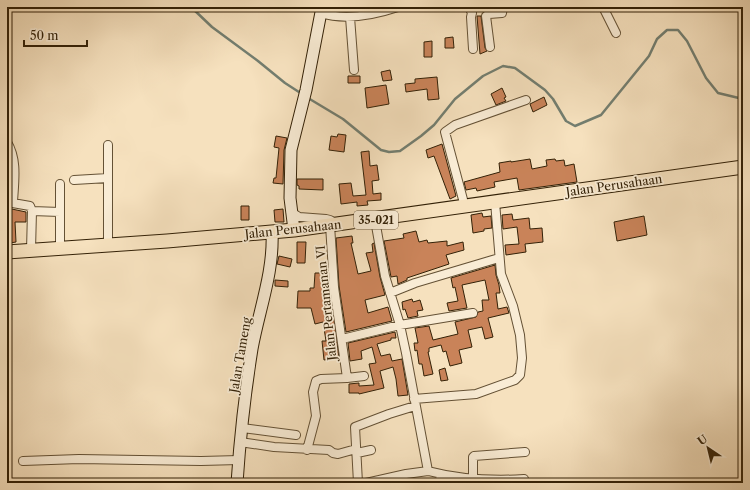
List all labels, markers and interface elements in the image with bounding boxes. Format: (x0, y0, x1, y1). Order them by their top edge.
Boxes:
scale bar (24, 22, 87, 48)
text: 50 m (30, 28, 59, 43)
street label: Jalan Perusahaan (563, 171, 664, 199)
road number: 35-021 (354, 211, 398, 229)
street label: Jalan Perusahaan (242, 216, 343, 242)
street label: Jalan Pertamanan VI (312, 245, 340, 363)
street label: Jalan Tameng (226, 315, 254, 396)
north arrow (688, 428, 728, 468)
text: U (695, 431, 710, 448)

